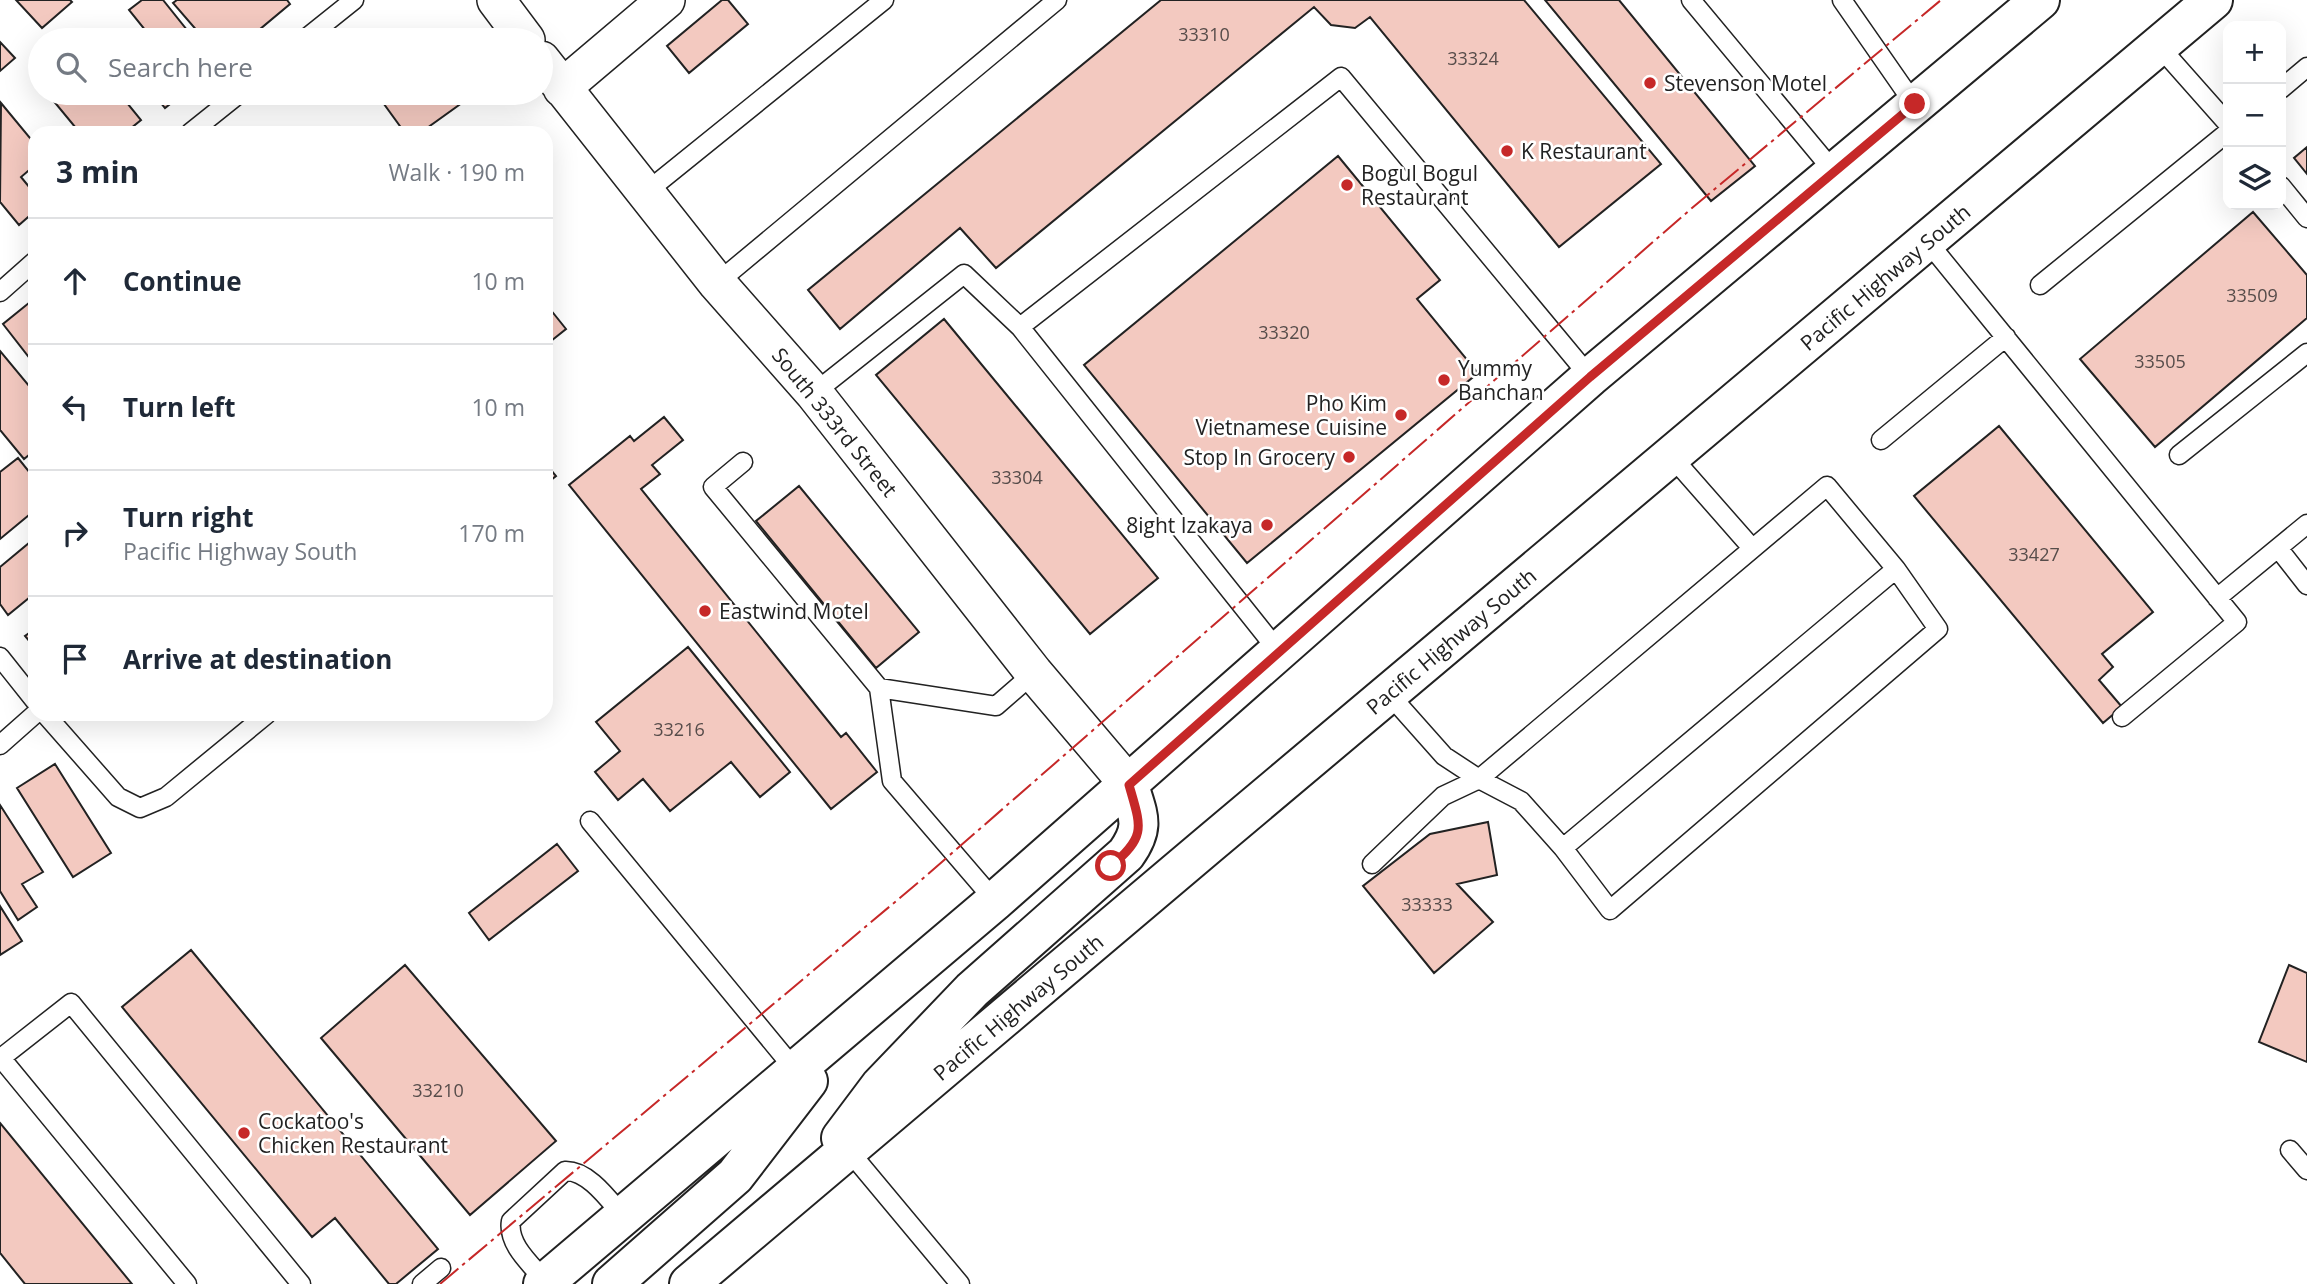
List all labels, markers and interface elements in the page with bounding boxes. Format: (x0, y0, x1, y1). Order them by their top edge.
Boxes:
map controls (2223, 21, 2286, 210)
button: + (2223, 21, 2286, 84)
house number: 33310 (1178, 22, 1230, 46)
search box (28, 28, 553, 105)
house number: 33324 (1447, 46, 1499, 70)
icon: search (52, 48, 90, 86)
text: Search here (108, 49, 253, 85)
place label: Stevenson Motel (1664, 69, 1827, 97)
marker: Stevenson Motel (1642, 75, 1658, 91)
button: − (2223, 84, 2286, 147)
route end (1899, 88, 1930, 119)
place label: K Restaurant (1521, 137, 1647, 165)
marker: K Restaurant (1499, 143, 1515, 159)
button: layers (2223, 147, 2286, 210)
text: 3 min (56, 151, 139, 192)
text: Walk · 190 m (388, 156, 525, 188)
place label: Bogul Bogul Restaurant (1361, 159, 1478, 211)
marker: Bogul Bogul Restaurant (1339, 177, 1355, 193)
street label: Pacific Highway South (1794, 198, 1976, 356)
icon: ahead (56, 262, 94, 300)
text: Continue (123, 263, 242, 299)
text: 10 m (471, 265, 525, 297)
house number: 33509 (2226, 283, 2278, 307)
house number: 33320 (1258, 320, 1310, 344)
street label: South 333rd Street (766, 342, 904, 502)
house number: 33505 (2134, 349, 2186, 373)
place label: Yummy Banchan (1458, 354, 1544, 406)
marker: Yummy Banchan (1436, 372, 1452, 388)
icon: left (56, 388, 94, 426)
text: Turn left (123, 389, 235, 425)
place label: Pho Kim Vietnamese Cuisine (1195, 389, 1387, 441)
text: 10 m (471, 391, 525, 423)
marker: Pho Kim Vietnamese Cuisine (1393, 407, 1409, 423)
place label: Stop In Grocery (1183, 443, 1335, 471)
marker: Stop In Grocery (1341, 449, 1357, 465)
house number: 33304 (991, 465, 1043, 489)
text: Turn right (123, 499, 254, 535)
place label: 8ight Izakaya (1126, 511, 1253, 539)
icon: right (56, 514, 94, 552)
text: 170 m (458, 517, 525, 549)
marker: 8ight Izakaya (1259, 517, 1275, 533)
text: Pacific Highway South (123, 535, 357, 567)
house number: 33427 (2008, 542, 2060, 566)
street label: Pacific Highway South (1360, 562, 1542, 720)
place label: Eastwind Motel (719, 597, 869, 625)
marker: Eastwind Motel (697, 603, 713, 619)
icon: arrive (56, 640, 94, 678)
text: Arrive at destination (123, 641, 392, 677)
house number: 33216 (653, 717, 705, 741)
route start (1095, 850, 1126, 881)
house number: 33333 (1401, 892, 1453, 916)
street label: Pacific Highway South (927, 928, 1109, 1086)
house number: 33210 (412, 1078, 464, 1102)
place label: Cockatoo's Chicken Restaurant (258, 1107, 448, 1159)
marker: Cockatoo's Chicken Restaurant (236, 1125, 252, 1141)

